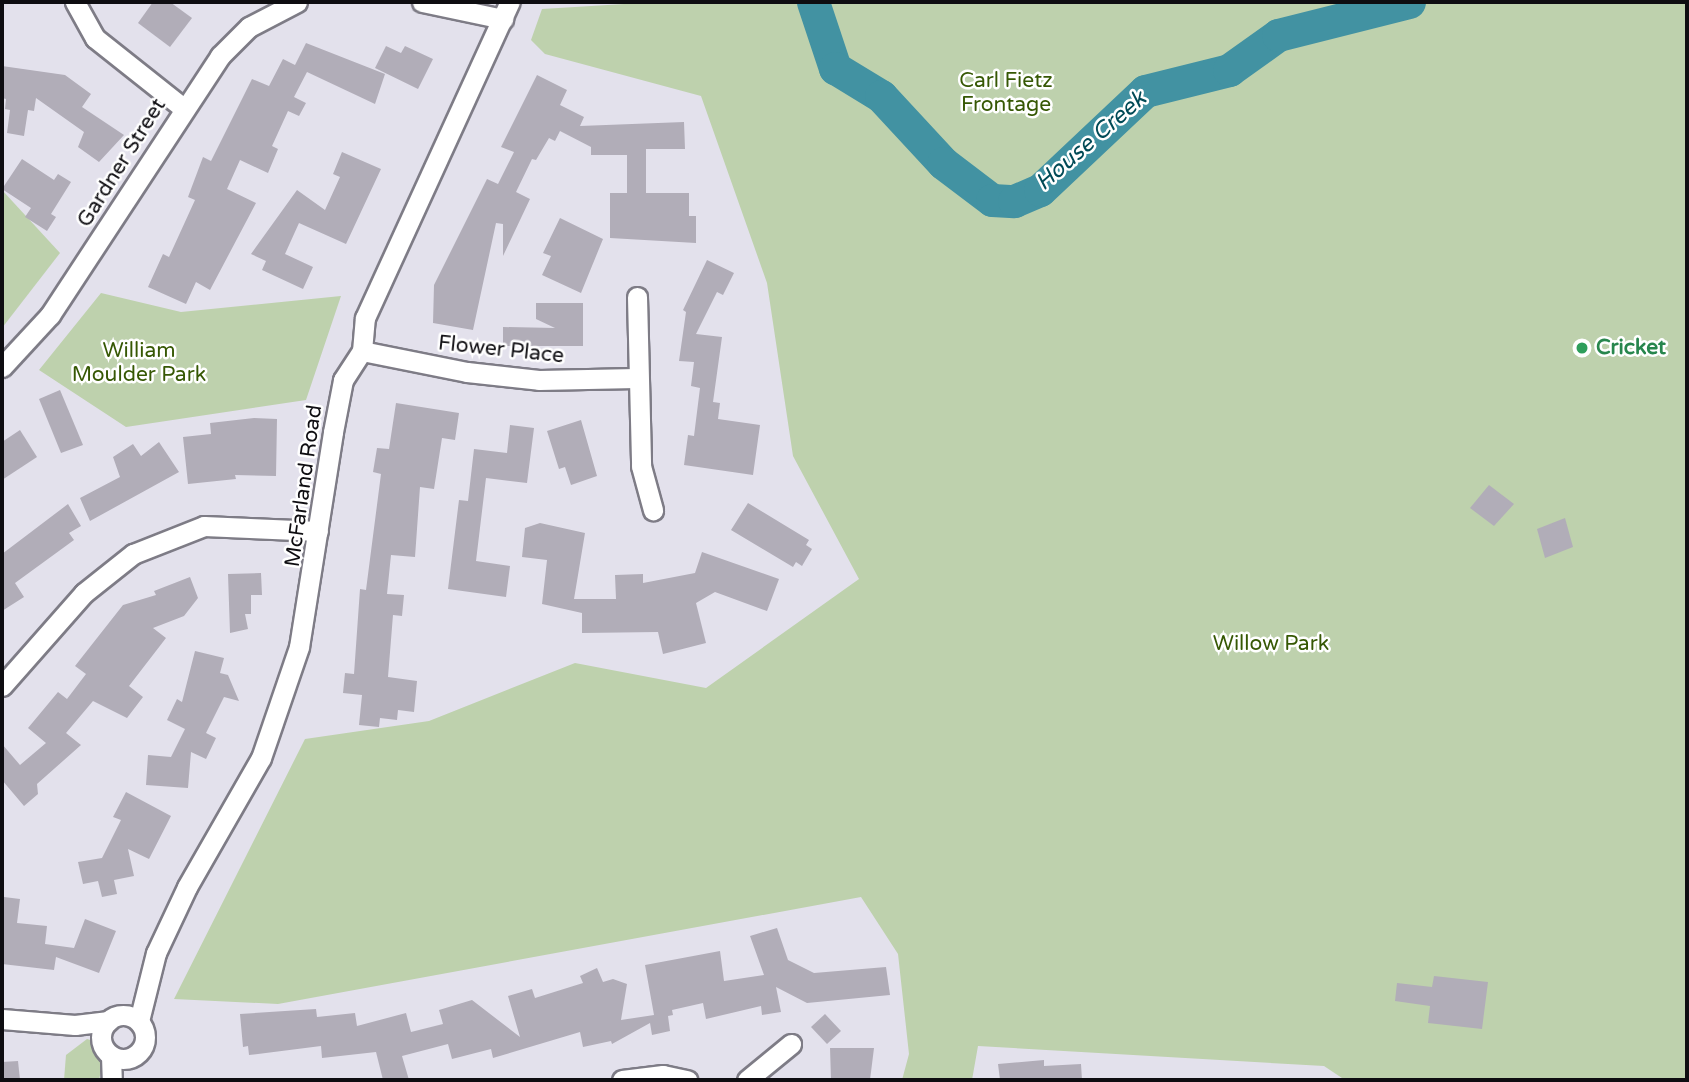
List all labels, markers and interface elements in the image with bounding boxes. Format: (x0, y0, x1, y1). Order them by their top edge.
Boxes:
park label: Carl Fietz Frontage (959, 68, 1053, 118)
water label: House Creek (1030, 85, 1152, 197)
street label: Gardner Street (72, 94, 172, 232)
street label: Flower Place (437, 331, 565, 369)
place label: Cricket (1596, 335, 1666, 361)
park label: William Moulder Park (72, 338, 206, 388)
marker: Cricket (1574, 340, 1590, 356)
street label: McFarland Road (280, 403, 328, 569)
park label: Willow Park (1213, 631, 1329, 657)

